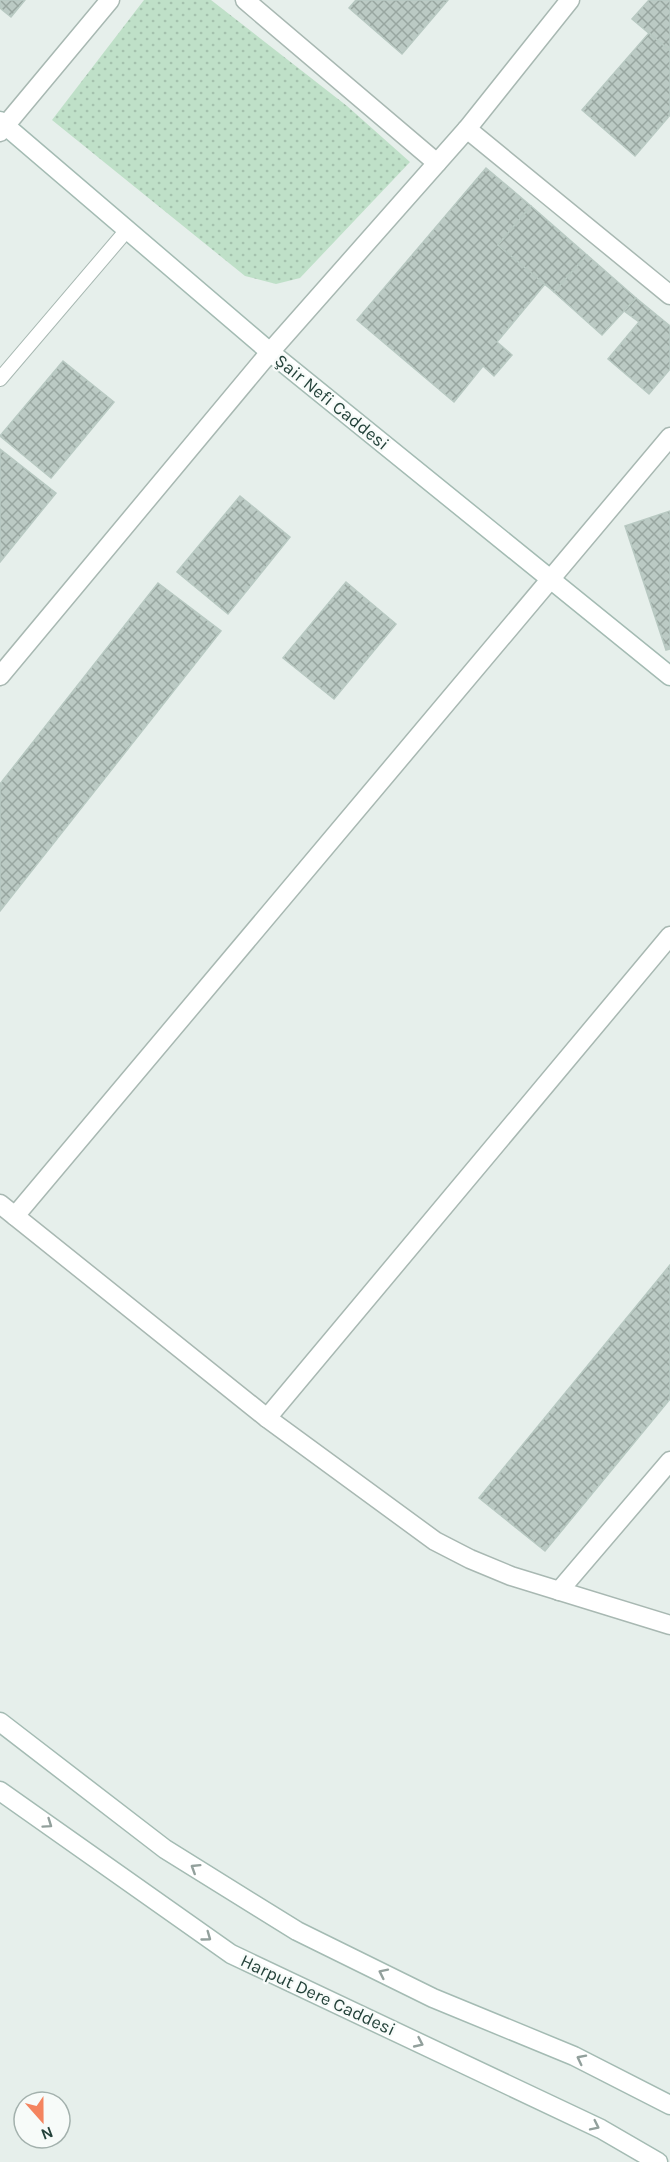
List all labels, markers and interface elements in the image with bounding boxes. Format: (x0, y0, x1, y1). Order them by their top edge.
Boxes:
street label: Şair Nefi Caddesi (270, 349, 394, 455)
one-way arrow (42, 1817, 53, 1828)
one-way arrow (191, 1863, 201, 1875)
one-way arrow (201, 1930, 212, 1941)
street label: Harput Dere Caddesi (237, 1949, 399, 2041)
one-way arrow (378, 1969, 389, 1981)
one-way arrow (413, 2035, 424, 2047)
one-way arrow (576, 2055, 587, 2067)
north arrow (12, 2090, 72, 2150)
one-way arrow (589, 2119, 600, 2131)
text: N (38, 2123, 56, 2144)

